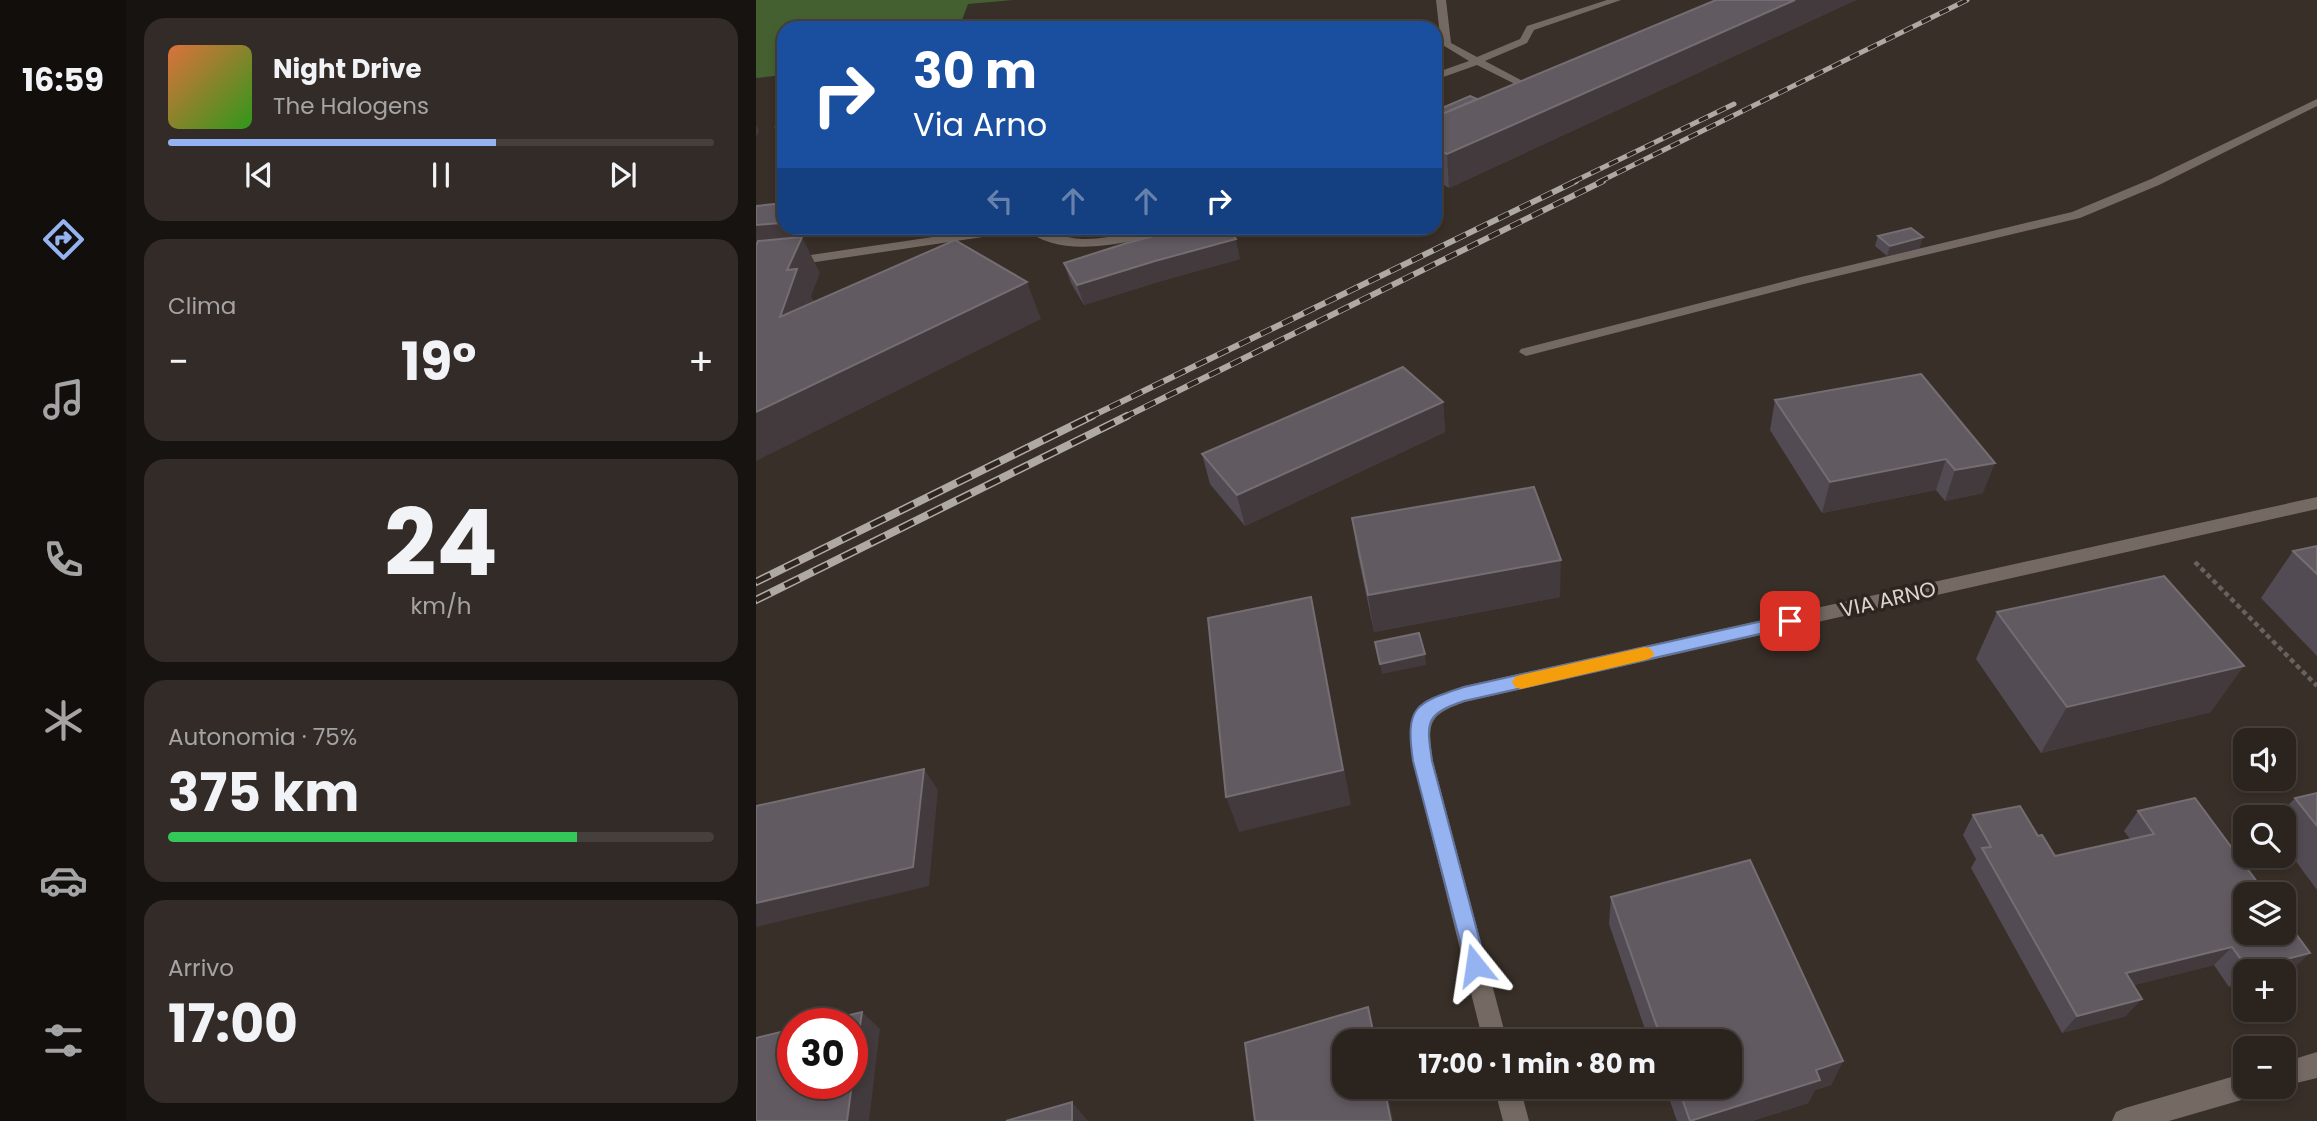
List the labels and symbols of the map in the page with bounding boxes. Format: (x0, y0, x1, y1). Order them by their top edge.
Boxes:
street label: VIA ARNO (1837, 574, 1939, 624)
pin (1760, 591, 1820, 651)
position arrow (1438, 928, 1512, 1002)
speed limit sign: 30 (777, 1008, 868, 1099)

